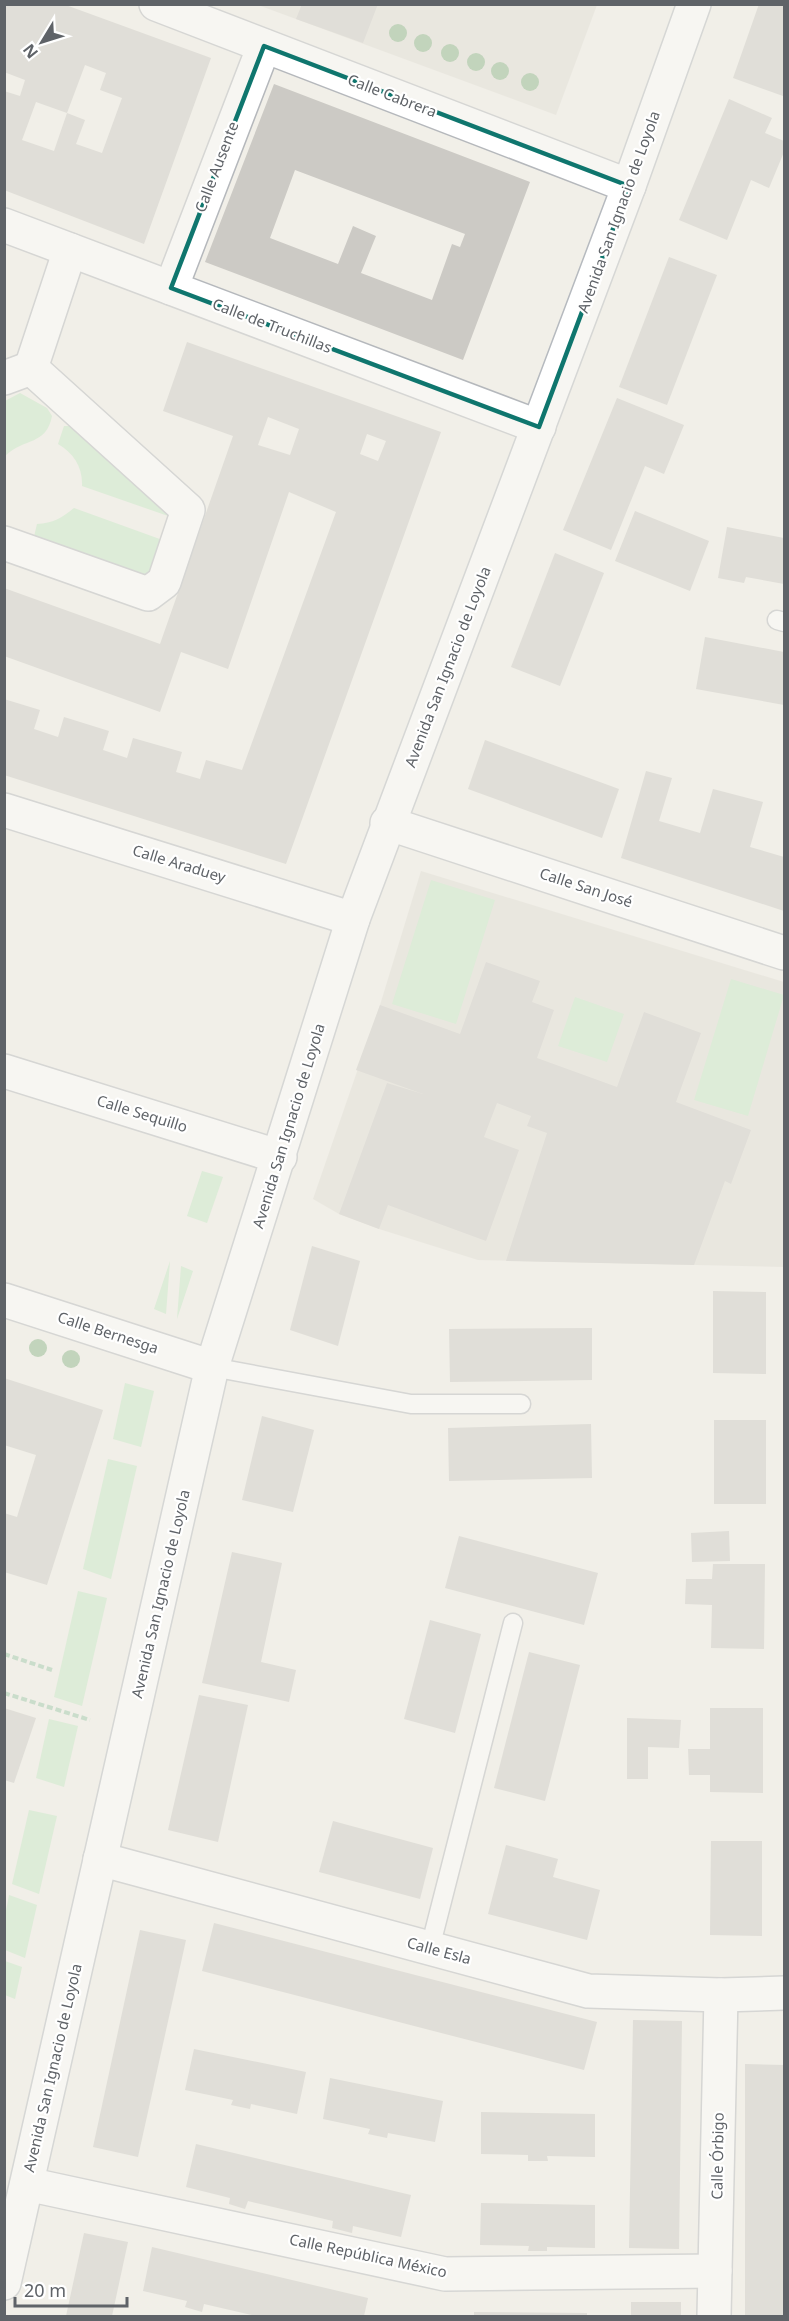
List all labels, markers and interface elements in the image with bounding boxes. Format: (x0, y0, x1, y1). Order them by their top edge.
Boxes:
north arrow (12, 12, 72, 72)
text: N (18, 39, 43, 63)
street label: Calle Cabrera (345, 69, 440, 121)
street label: Avenida San Ignacio de Loyola (572, 108, 664, 315)
street label: Calle Ausente (190, 118, 243, 215)
street label: Calle de Truchillas (210, 293, 335, 357)
street label: Avenida San Ignacio de Loyola (399, 563, 495, 770)
street label: Calle Araduey (130, 839, 229, 887)
street label: Calle San José (537, 863, 635, 911)
street label: Avenida San Ignacio de Loyola (247, 1021, 329, 1231)
street label: Calle Sequillo (94, 1090, 190, 1136)
street label: Calle Bernesga (55, 1306, 161, 1358)
street label: Avenida San Ignacio de Loyola (126, 1488, 194, 1700)
street label: Calle Esla (405, 1932, 474, 1968)
street label: Avenida San Ignacio de Loyola (18, 1962, 86, 2174)
street label: Calle Órbigo (706, 2112, 728, 2200)
street label: Calle República México (288, 2229, 449, 2281)
scale bar (15, 2270, 128, 2308)
text: 20 m (24, 2278, 66, 2302)

